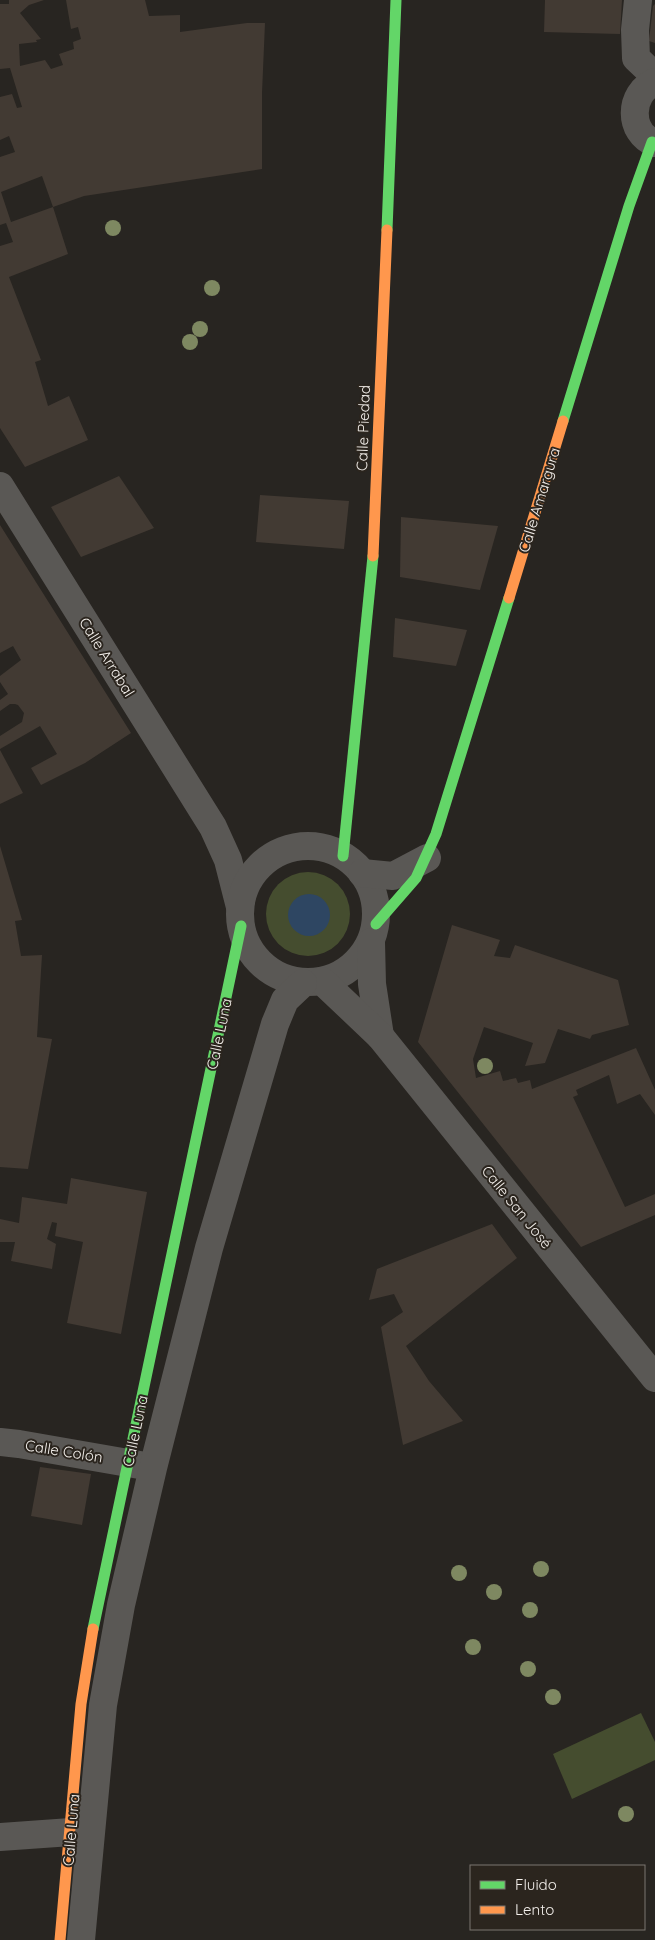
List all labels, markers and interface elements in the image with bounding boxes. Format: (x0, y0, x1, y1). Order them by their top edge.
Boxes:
street label: Calle Piedad (352, 385, 374, 471)
street label: Calle Amargura (514, 445, 564, 555)
street label: Calle Arrabal (75, 614, 139, 700)
street label: Calle Luna (202, 997, 236, 1071)
street label: Calle San José (478, 1162, 556, 1252)
street label: Calle Luna (118, 1394, 152, 1468)
street label: Calle Colón (24, 1435, 104, 1467)
street label: Calle Luna (58, 1793, 84, 1867)
legend (470, 1865, 645, 1930)
text: Fluido (515, 1875, 557, 1894)
text: Lento (515, 1900, 554, 1919)

